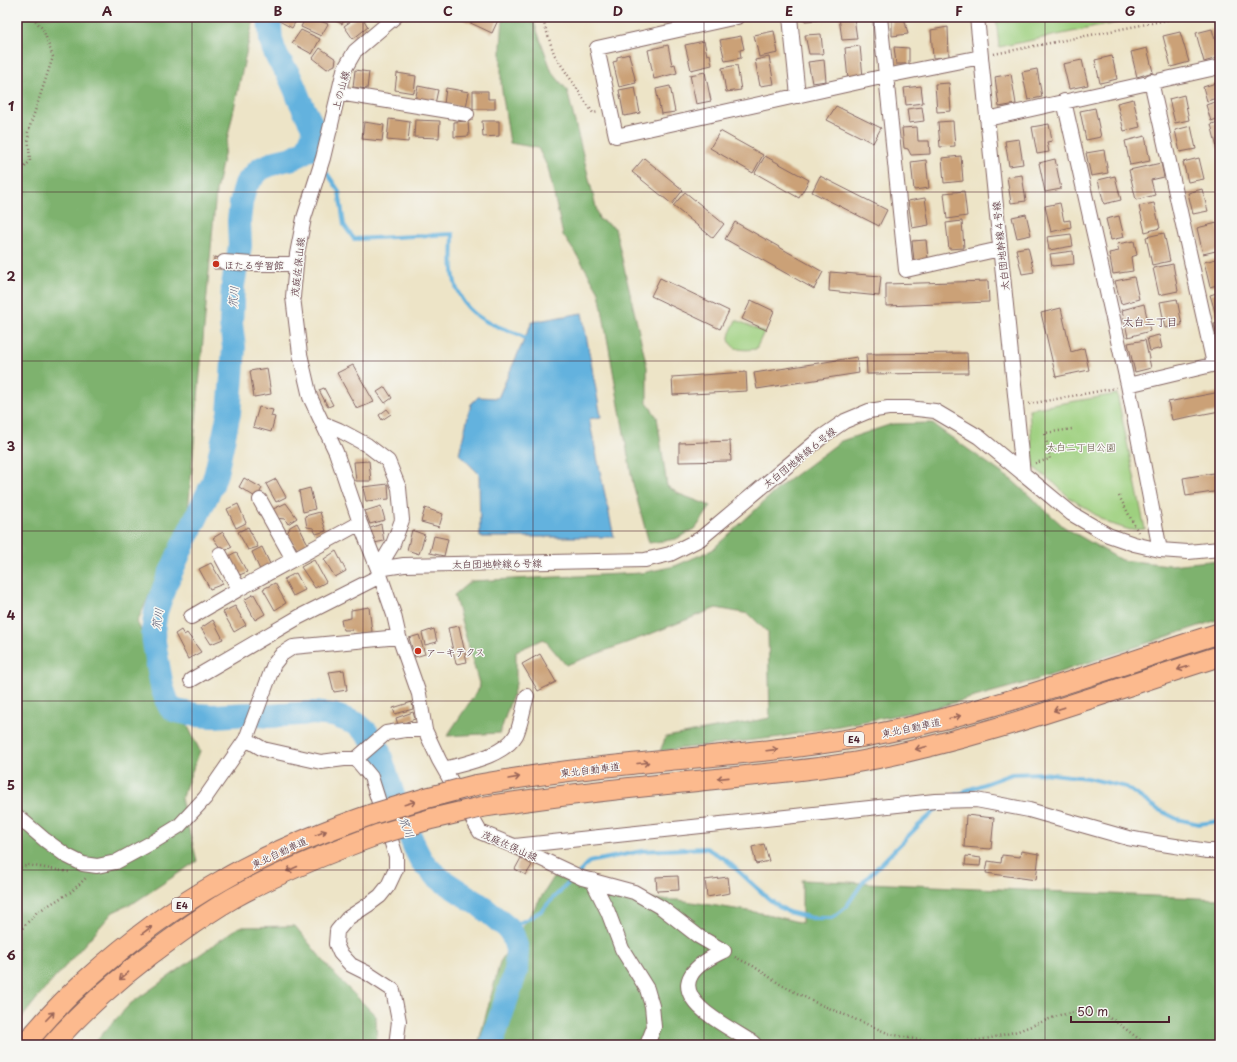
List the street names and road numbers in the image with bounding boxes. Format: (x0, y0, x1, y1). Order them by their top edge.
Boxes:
street label: 上の山線 (328, 69, 352, 111)
street label: 太白団地幹線４号線 (988, 200, 1012, 292)
street label: 茂庭佐保山線 (286, 236, 308, 298)
street label: 太白団地幹線６号線 (759, 423, 839, 491)
street label: 太白団地幹線６号線 (452, 555, 542, 571)
street label: 東北自動車道 (880, 713, 942, 741)
road number: E4 (844, 732, 864, 746)
street label: 東北自動車道 (559, 758, 621, 780)
street label: 茂庭佐保山線 (480, 826, 540, 864)
street label: 東北自動車道 (249, 833, 309, 871)
road number: E4 (172, 898, 192, 912)

